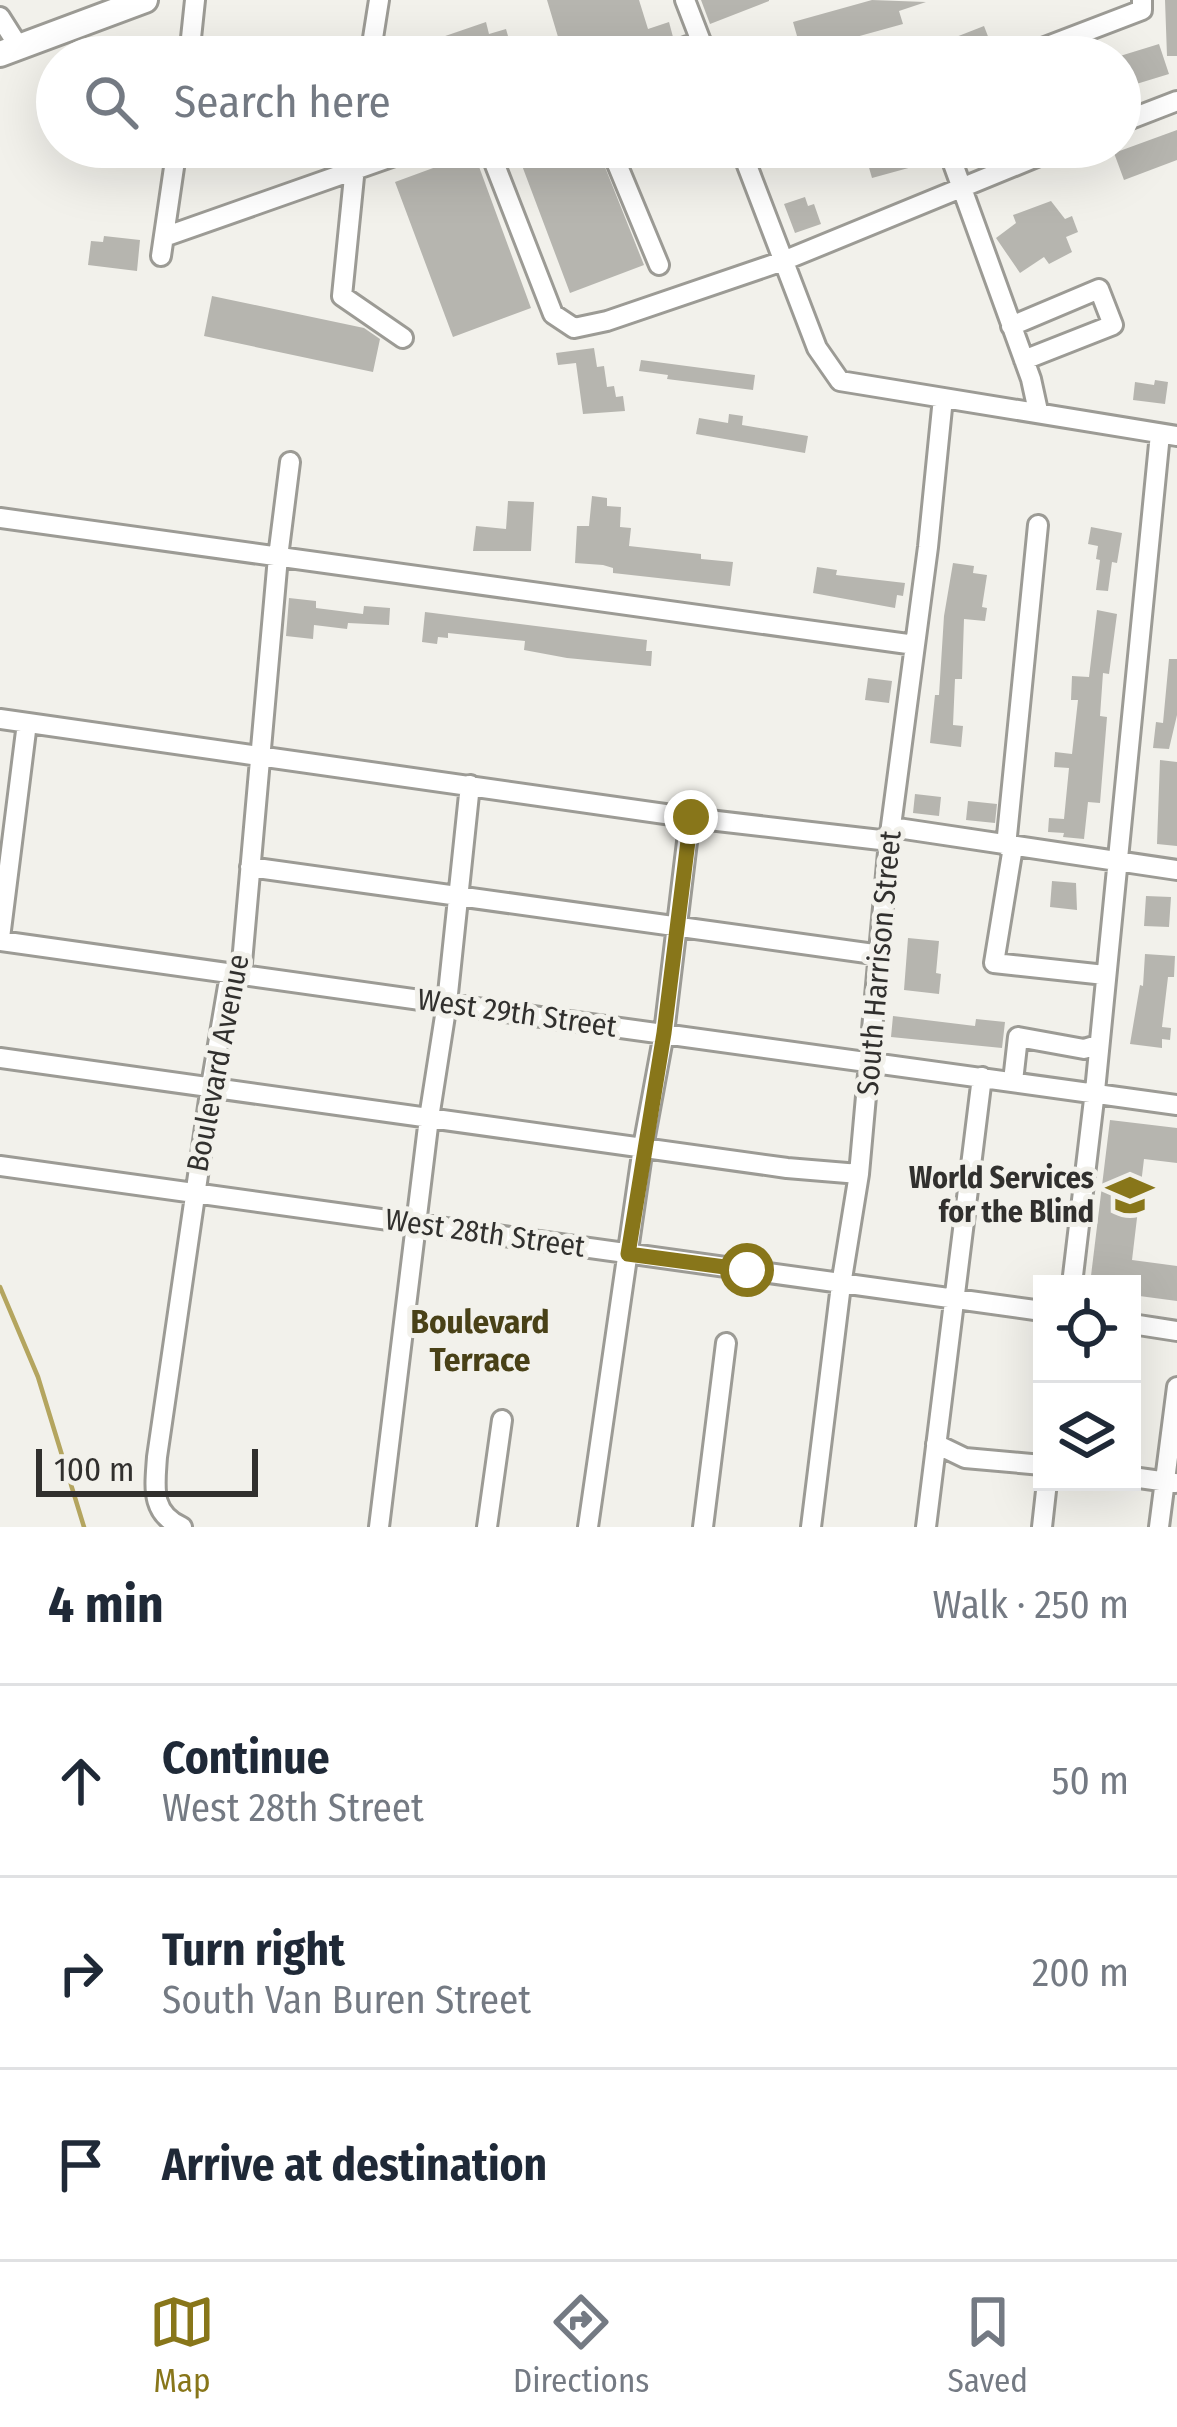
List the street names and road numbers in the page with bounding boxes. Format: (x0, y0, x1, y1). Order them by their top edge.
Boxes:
street label: South Harrison Street (849, 829, 909, 1097)
street label: Boulevard Avenue (179, 951, 257, 1175)
street label: West 29th Street (415, 981, 619, 1045)
street label: West 28th Street (383, 1201, 587, 1265)

